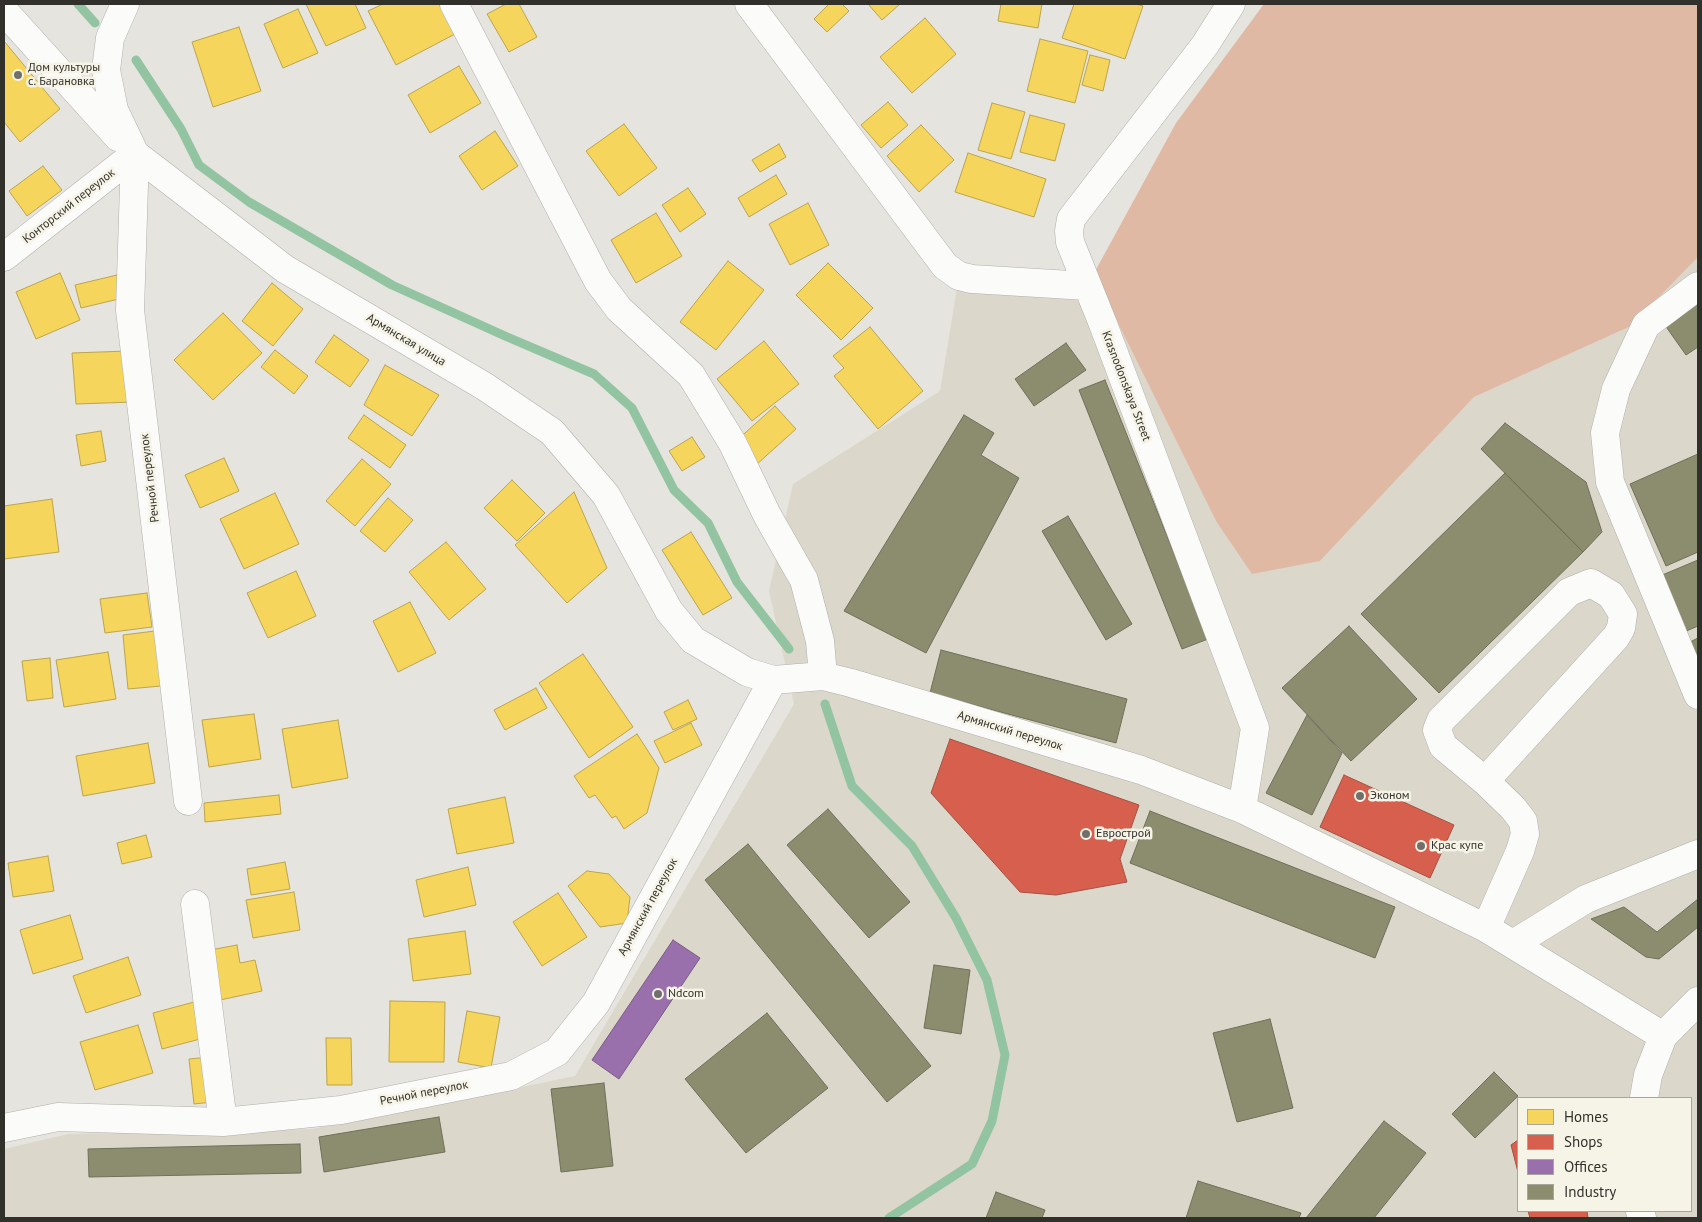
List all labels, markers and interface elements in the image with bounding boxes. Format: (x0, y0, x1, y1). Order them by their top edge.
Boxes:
place label: Дом культуры с. Барановка (28, 61, 100, 89)
marker: Дом культуры с. Барановка (12, 69, 24, 81)
street label: Конторский переулок (20, 166, 118, 246)
street label: Армянская улица (364, 311, 448, 369)
street label: Krasnodonskaya Street (1098, 329, 1154, 443)
street label: Речной переулок (137, 433, 163, 523)
street label: Армянский переулок (956, 708, 1064, 754)
place label: Эконом (1370, 789, 1410, 803)
marker: Эконом (1354, 790, 1366, 802)
place label: Еврострой (1096, 827, 1151, 841)
marker: Еврострой (1080, 828, 1092, 840)
place label: Крас купе (1431, 839, 1483, 853)
marker: Крас купе (1415, 840, 1427, 852)
street label: Армянский переулок (615, 856, 681, 958)
place label: Ndcom (668, 987, 704, 1001)
marker: Ndcom (652, 988, 664, 1000)
street label: Речной переулок (379, 1077, 469, 1109)
legend (1517, 1097, 1692, 1212)
text: Homes (1564, 1107, 1608, 1126)
text: Shops (1564, 1132, 1603, 1151)
text: Offices (1564, 1157, 1608, 1176)
text: Industry (1564, 1182, 1616, 1201)

